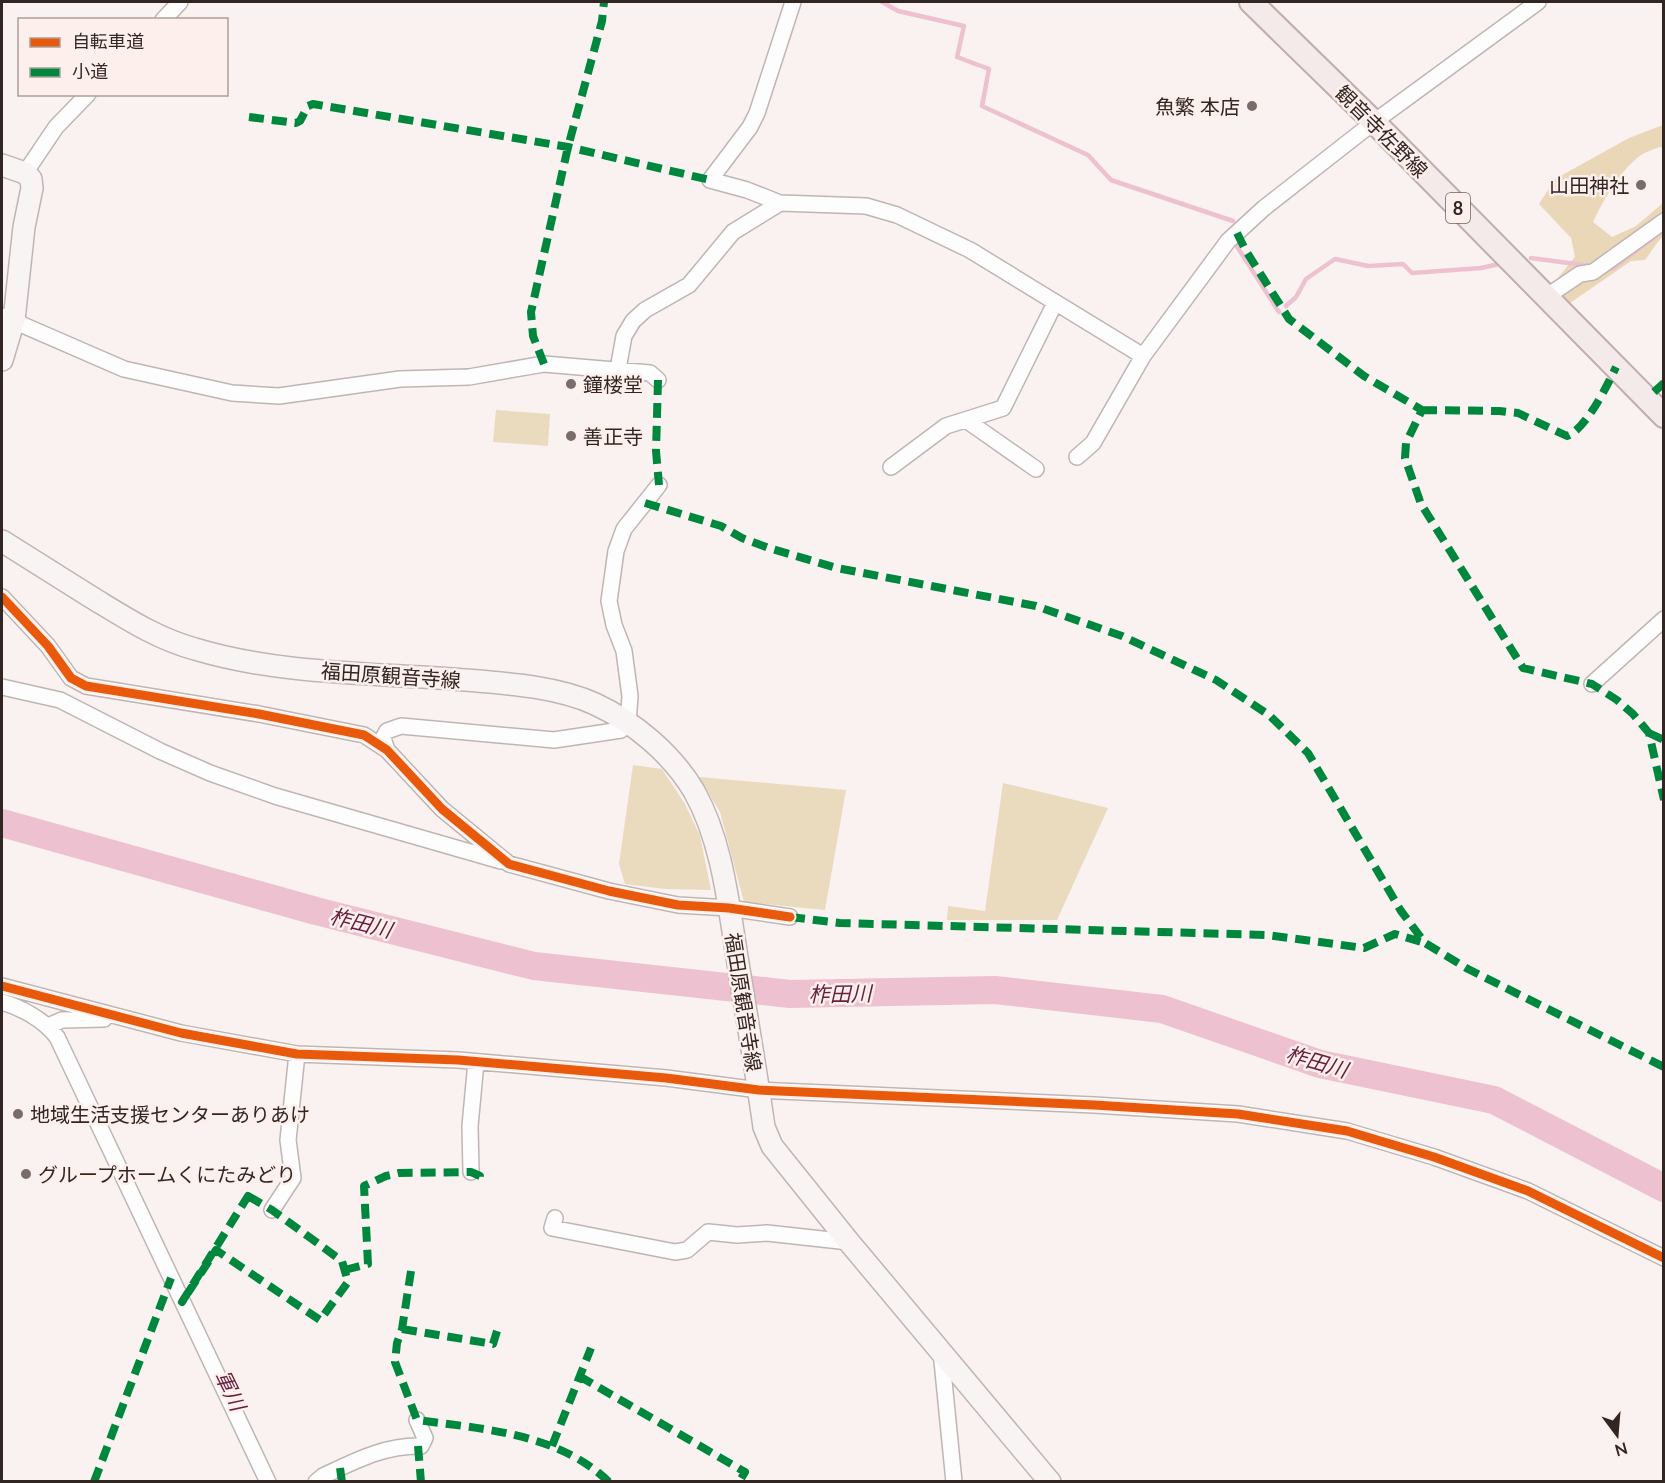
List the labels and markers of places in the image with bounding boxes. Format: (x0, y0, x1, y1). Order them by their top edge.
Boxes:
place label: 魚繁 本店 (1155, 94, 1240, 118)
marker: 魚繁 本店 (1245, 99, 1259, 113)
place label: 山田神社 (1549, 173, 1629, 197)
marker: 山田神社 (1634, 178, 1648, 192)
place label: 鐘楼堂 (583, 372, 643, 396)
marker: 鐘楼堂 (564, 377, 578, 391)
place label: 善正寺 (583, 424, 643, 448)
marker: 善正寺 (564, 429, 578, 443)
place label: 地域生活支援センターありあけ (30, 1102, 310, 1126)
marker: 地域生活支援センターありあけ (11, 1107, 25, 1121)
place label: グループホームくにたみどり (38, 1162, 296, 1186)
marker: グループホームくにたみどり (19, 1167, 33, 1181)

